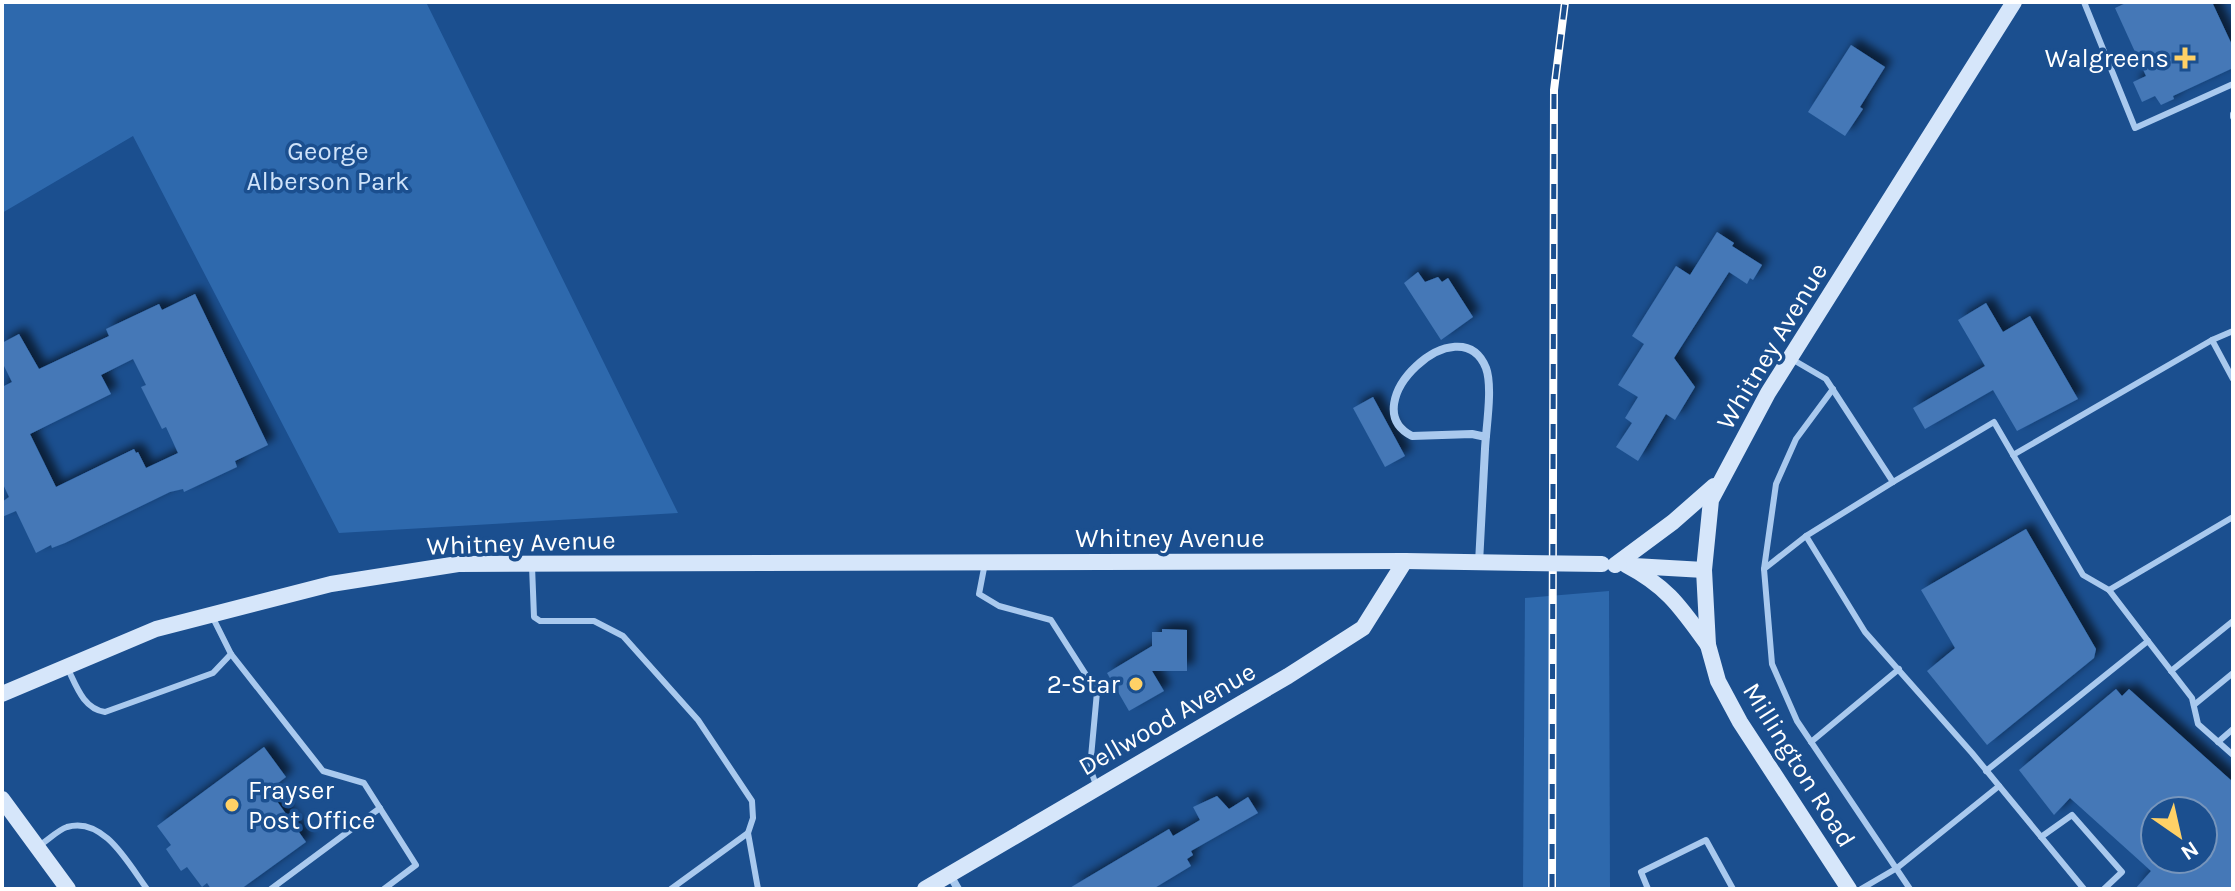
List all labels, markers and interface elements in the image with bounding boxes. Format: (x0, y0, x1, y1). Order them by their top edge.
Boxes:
place label: Walgreens (2045, 43, 2169, 74)
marker: Walgreens (2176, 49, 2194, 67)
park label: George Alberson Park (247, 136, 409, 197)
street label: Whitney Avenue (1710, 257, 1834, 435)
street label: Whitney Avenue (1075, 523, 1265, 554)
street label: Whitney Avenue (426, 524, 616, 562)
street label: Dellwood Avenue (1073, 656, 1261, 782)
place label: 2-Star (1047, 669, 1121, 700)
marker: 2-Star (1127, 675, 1145, 693)
street label: Millington Road (1736, 677, 1862, 853)
place label: Frayser Post Office (248, 775, 375, 836)
north arrow (2139, 795, 2219, 875)
marker: Frayser Post Office (223, 796, 241, 814)
text: N (2176, 836, 2203, 866)

